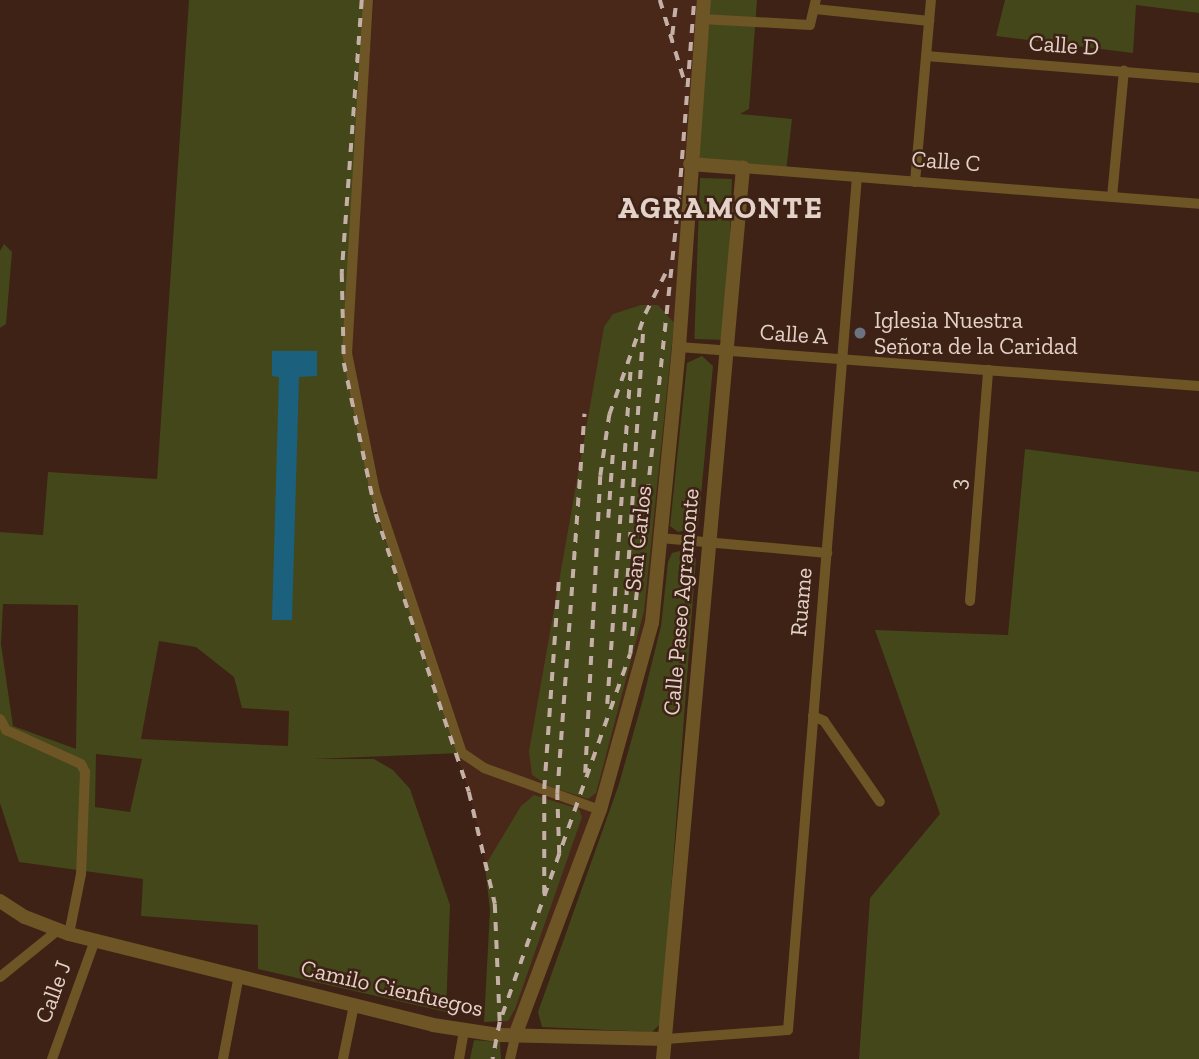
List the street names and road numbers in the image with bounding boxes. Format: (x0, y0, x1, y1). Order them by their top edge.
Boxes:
street label: Calle D (1028, 29, 1100, 61)
street label: Calle C (911, 145, 981, 177)
street label: Calle A (759, 318, 829, 350)
street label: 3 (944, 477, 972, 491)
street label: San Carlos (619, 484, 657, 592)
street label: Calle Paseo Agramonte (657, 487, 705, 717)
street label: Ruame (784, 566, 818, 638)
street label: Camilo Cienfuegos (298, 954, 486, 1022)
street label: Calle J (29, 957, 77, 1027)

